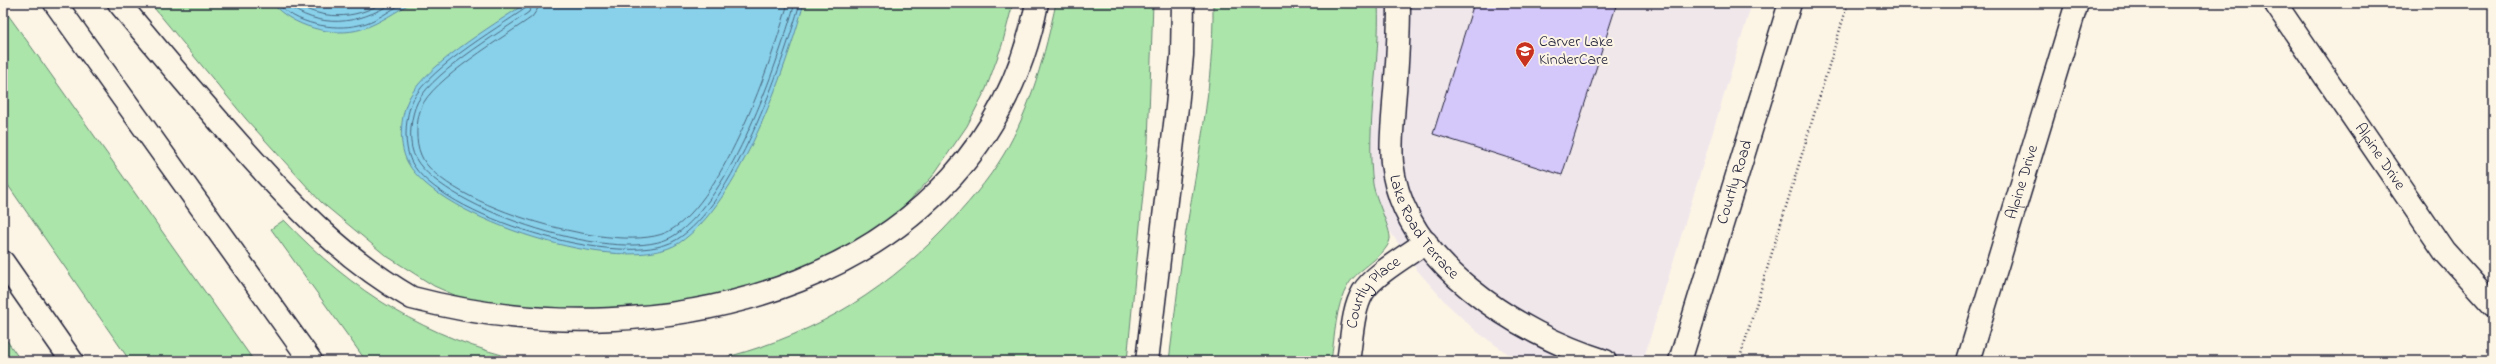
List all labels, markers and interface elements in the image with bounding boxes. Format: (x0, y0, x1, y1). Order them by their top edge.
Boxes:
place label: Carver Lake KinderCare (1539, 30, 1614, 72)
school or university icon: Carver Lake KinderCare (1514, 40, 1536, 68)
street label: Alpine Drive (2348, 118, 2412, 196)
street label: Courtly Road (1711, 137, 1759, 227)
street label: Alpine Drive (2000, 141, 2045, 222)
street label: Lake Road Terrace (1382, 173, 1465, 286)
street label: Courtly Place (1341, 250, 1406, 330)

